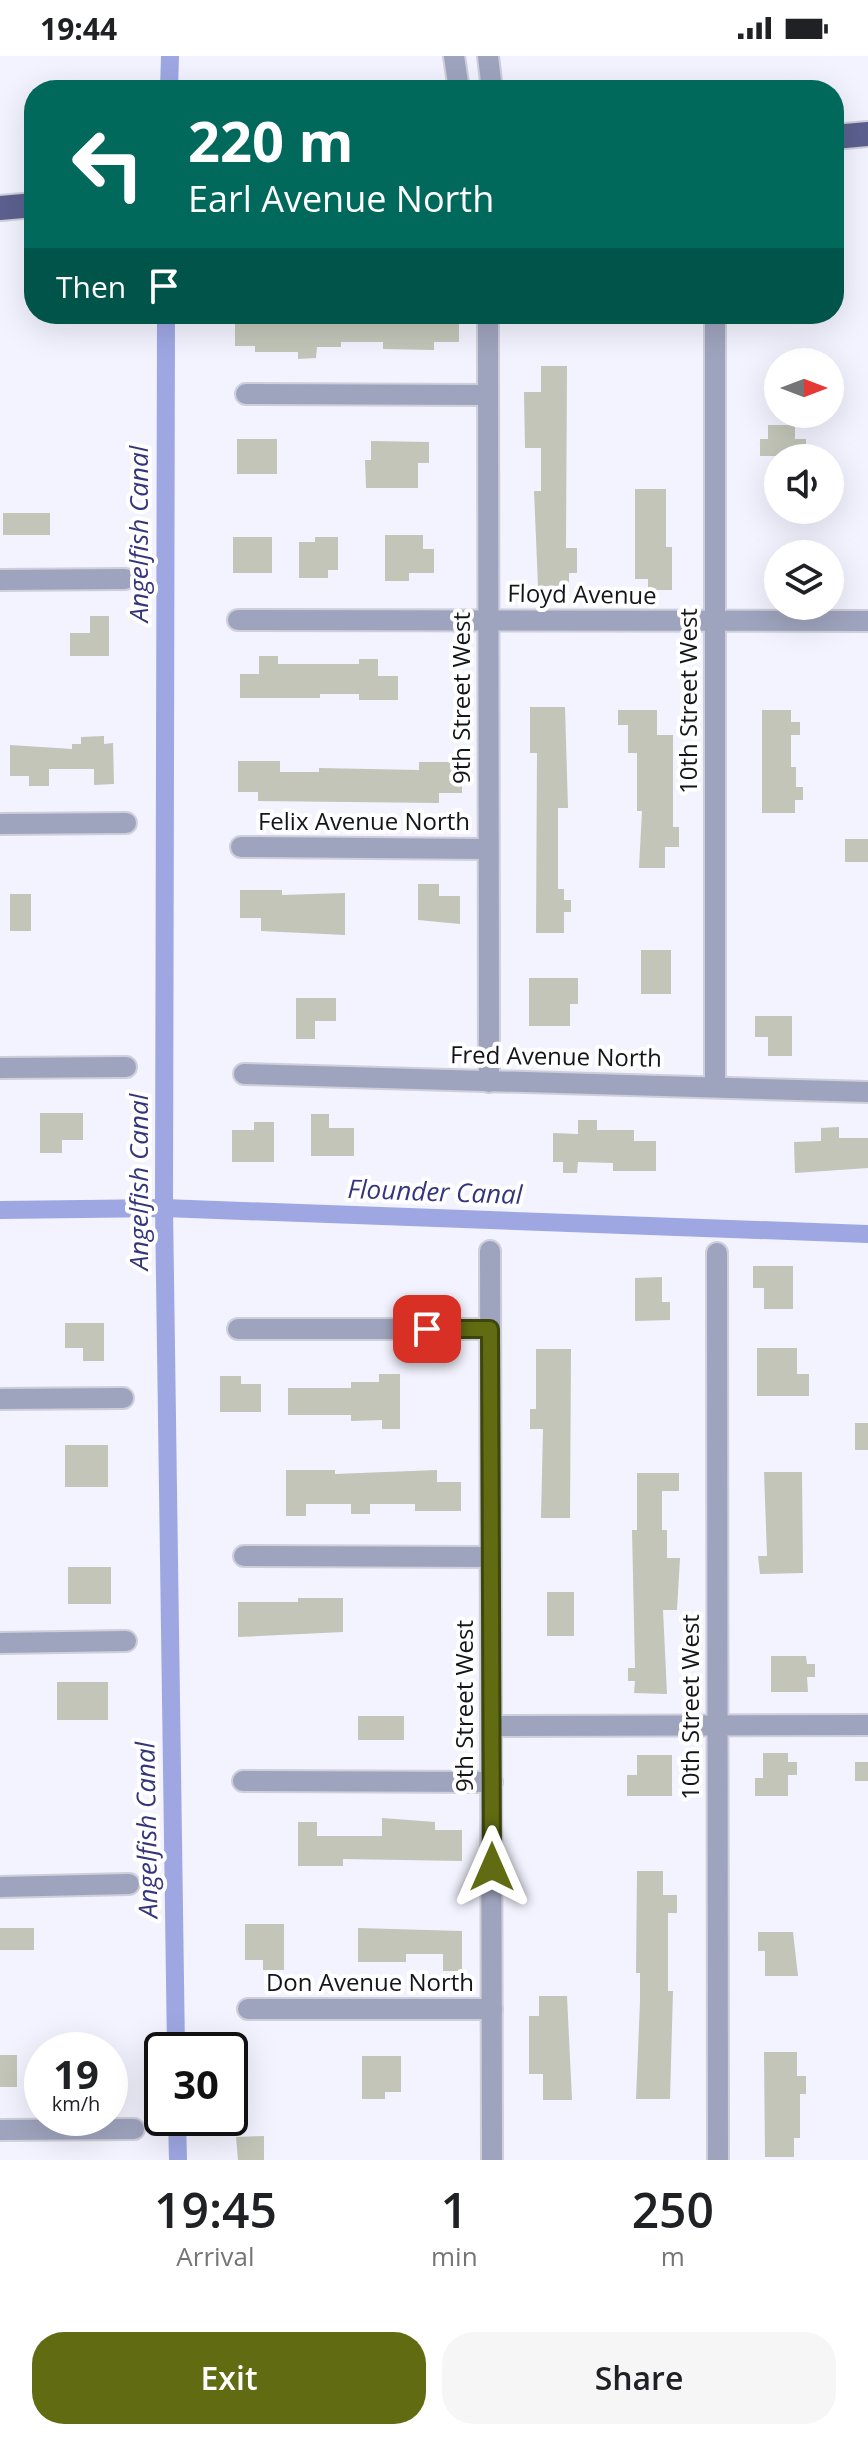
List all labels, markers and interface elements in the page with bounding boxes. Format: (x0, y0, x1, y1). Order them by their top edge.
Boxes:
text: 19:44 (40, 8, 117, 49)
text: 220 m (188, 102, 354, 178)
icon: left (56, 112, 160, 216)
text: Earl Avenue North (188, 174, 494, 223)
icon: arrive (142, 264, 186, 308)
text: Then (56, 266, 126, 307)
north arrow (764, 348, 844, 428)
map controls (764, 348, 844, 620)
water label: Angelfish Canal (120, 444, 156, 624)
button: sound (764, 444, 844, 524)
button: layers (764, 540, 844, 620)
street label: Floyd Avenue (507, 576, 657, 611)
street label: 10th Street West (671, 608, 704, 794)
street label: 9th Street West (444, 612, 477, 784)
street label: Felix Avenue North (258, 804, 470, 837)
street label: Fred Avenue North (450, 1037, 662, 1074)
water label: Angelfish Canal (120, 1092, 156, 1272)
water label: Flounder Canal (347, 1170, 524, 1212)
pin (393, 1295, 461, 1363)
icon: arrive (405, 1307, 449, 1351)
street label: 10th Street West (673, 1614, 706, 1800)
street label: 9th Street West (447, 1620, 480, 1792)
water label: Angelfish Canal (126, 1740, 166, 1921)
position arrow (450, 1825, 534, 1909)
street label: Don Avenue North (266, 1965, 474, 1998)
speed limit sign: 30 (144, 2032, 248, 2136)
text: 19 (53, 2046, 99, 2101)
text: km/h (52, 2090, 100, 2117)
text: 19:45 (154, 2177, 277, 2242)
text: 1 (441, 2177, 468, 2242)
text: 250 (632, 2177, 714, 2242)
text: Arrival (176, 2238, 255, 2274)
text: min (431, 2238, 478, 2274)
text: m (661, 2238, 685, 2274)
button: Exit (32, 2332, 426, 2424)
button: Share (442, 2332, 836, 2424)

